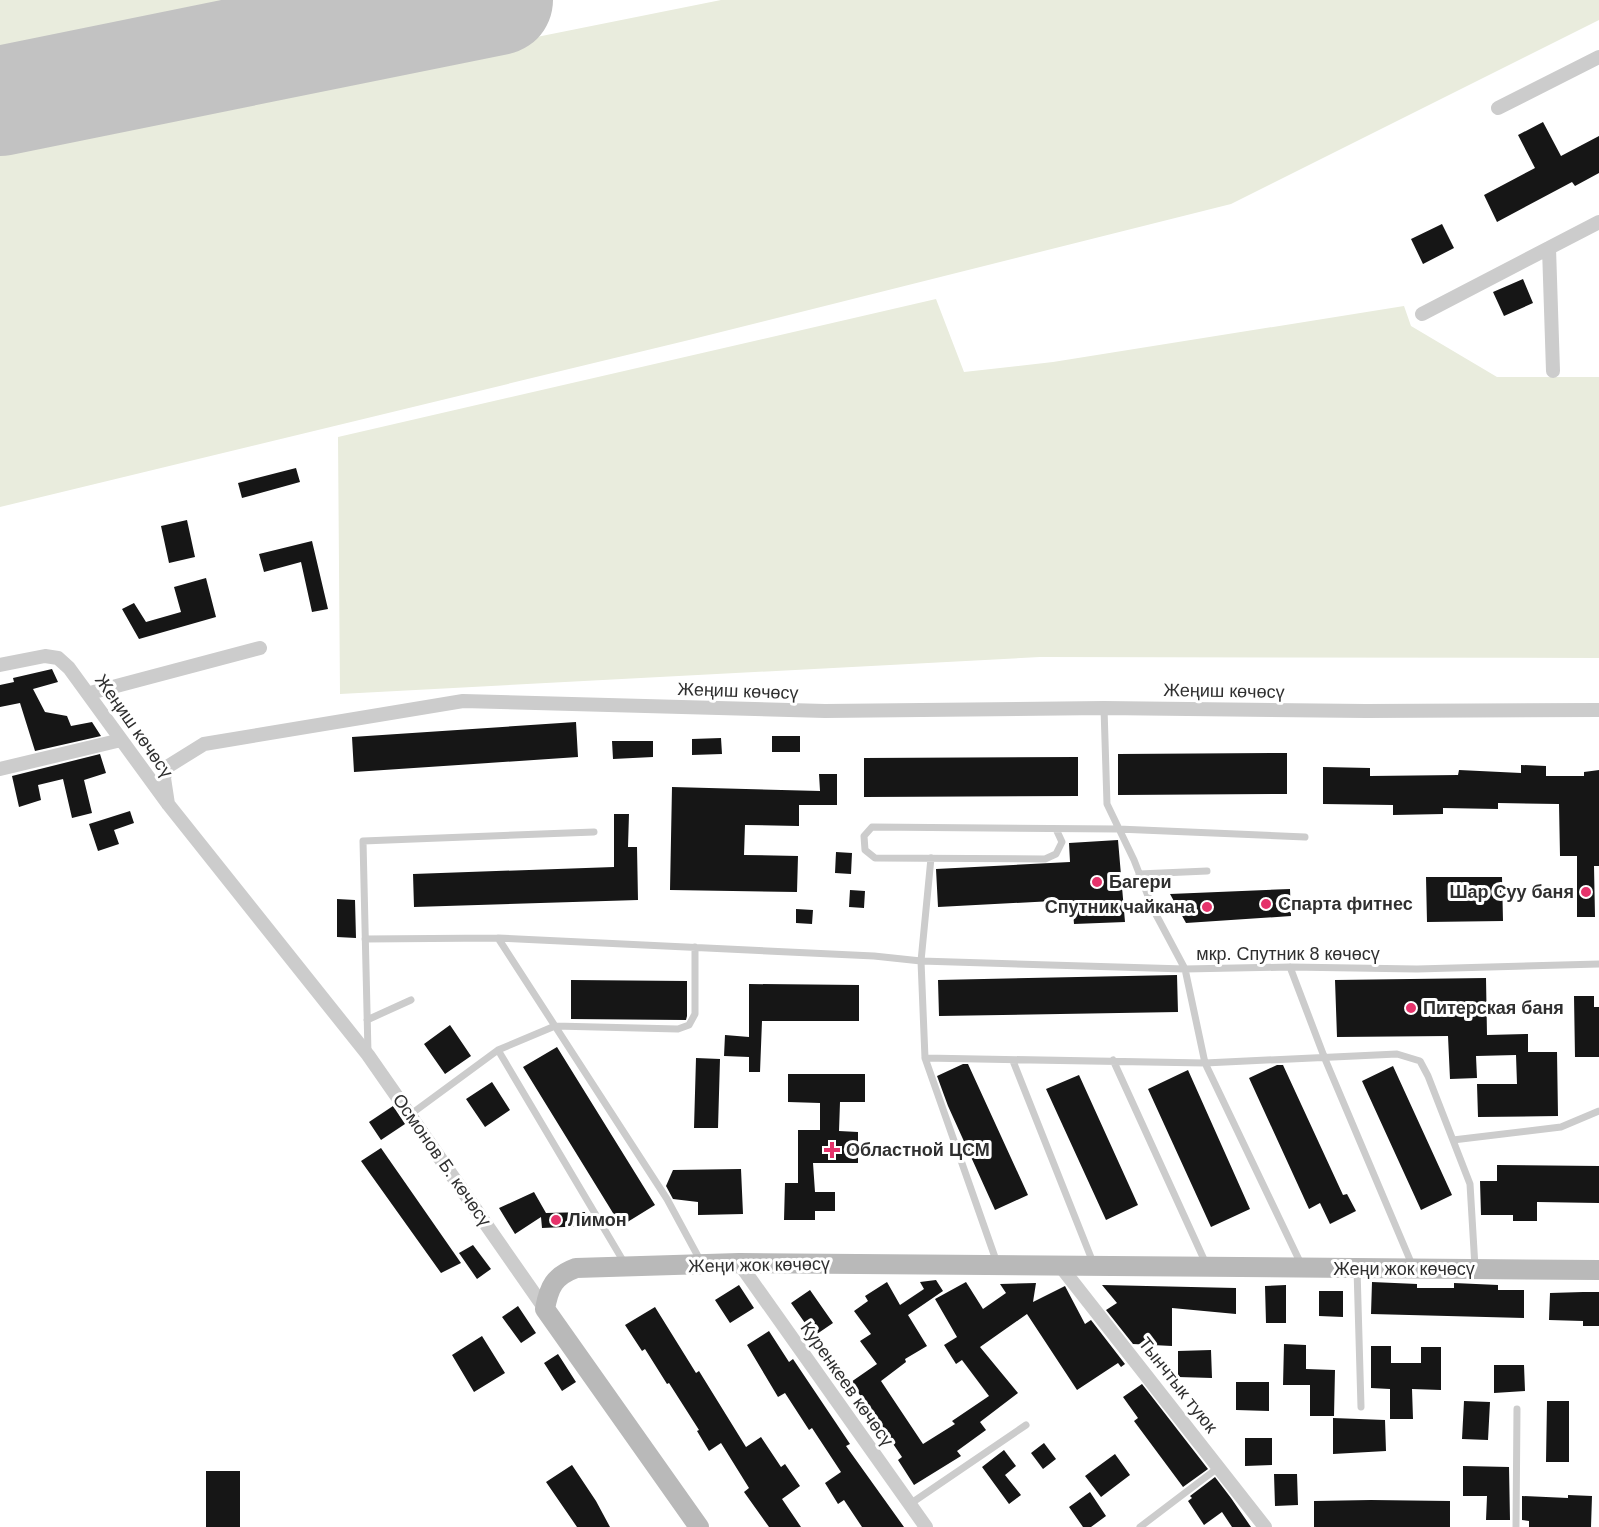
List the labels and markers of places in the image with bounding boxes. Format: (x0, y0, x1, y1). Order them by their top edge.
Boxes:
place label: Багери (1109, 872, 1172, 892)
marker: Багери (1090, 875, 1104, 889)
place label: Шар Суу баня (1449, 882, 1574, 902)
marker: Шар Суу баня (1579, 885, 1593, 899)
place label: Спарта фитнес (1278, 894, 1413, 914)
place label: Спутник чайкана (1045, 897, 1196, 917)
marker: Спарта фитнес (1259, 897, 1273, 911)
marker: Спутник чайкана (1200, 900, 1214, 914)
place label: Питерская баня (1423, 998, 1564, 1018)
marker: Питерская баня (1404, 1001, 1418, 1015)
place label: Областной ЦСМ (846, 1140, 990, 1160)
marker: Областной ЦСМ (823, 1141, 841, 1159)
place label: Лимон (568, 1210, 627, 1230)
marker: Лимон (549, 1213, 563, 1227)

